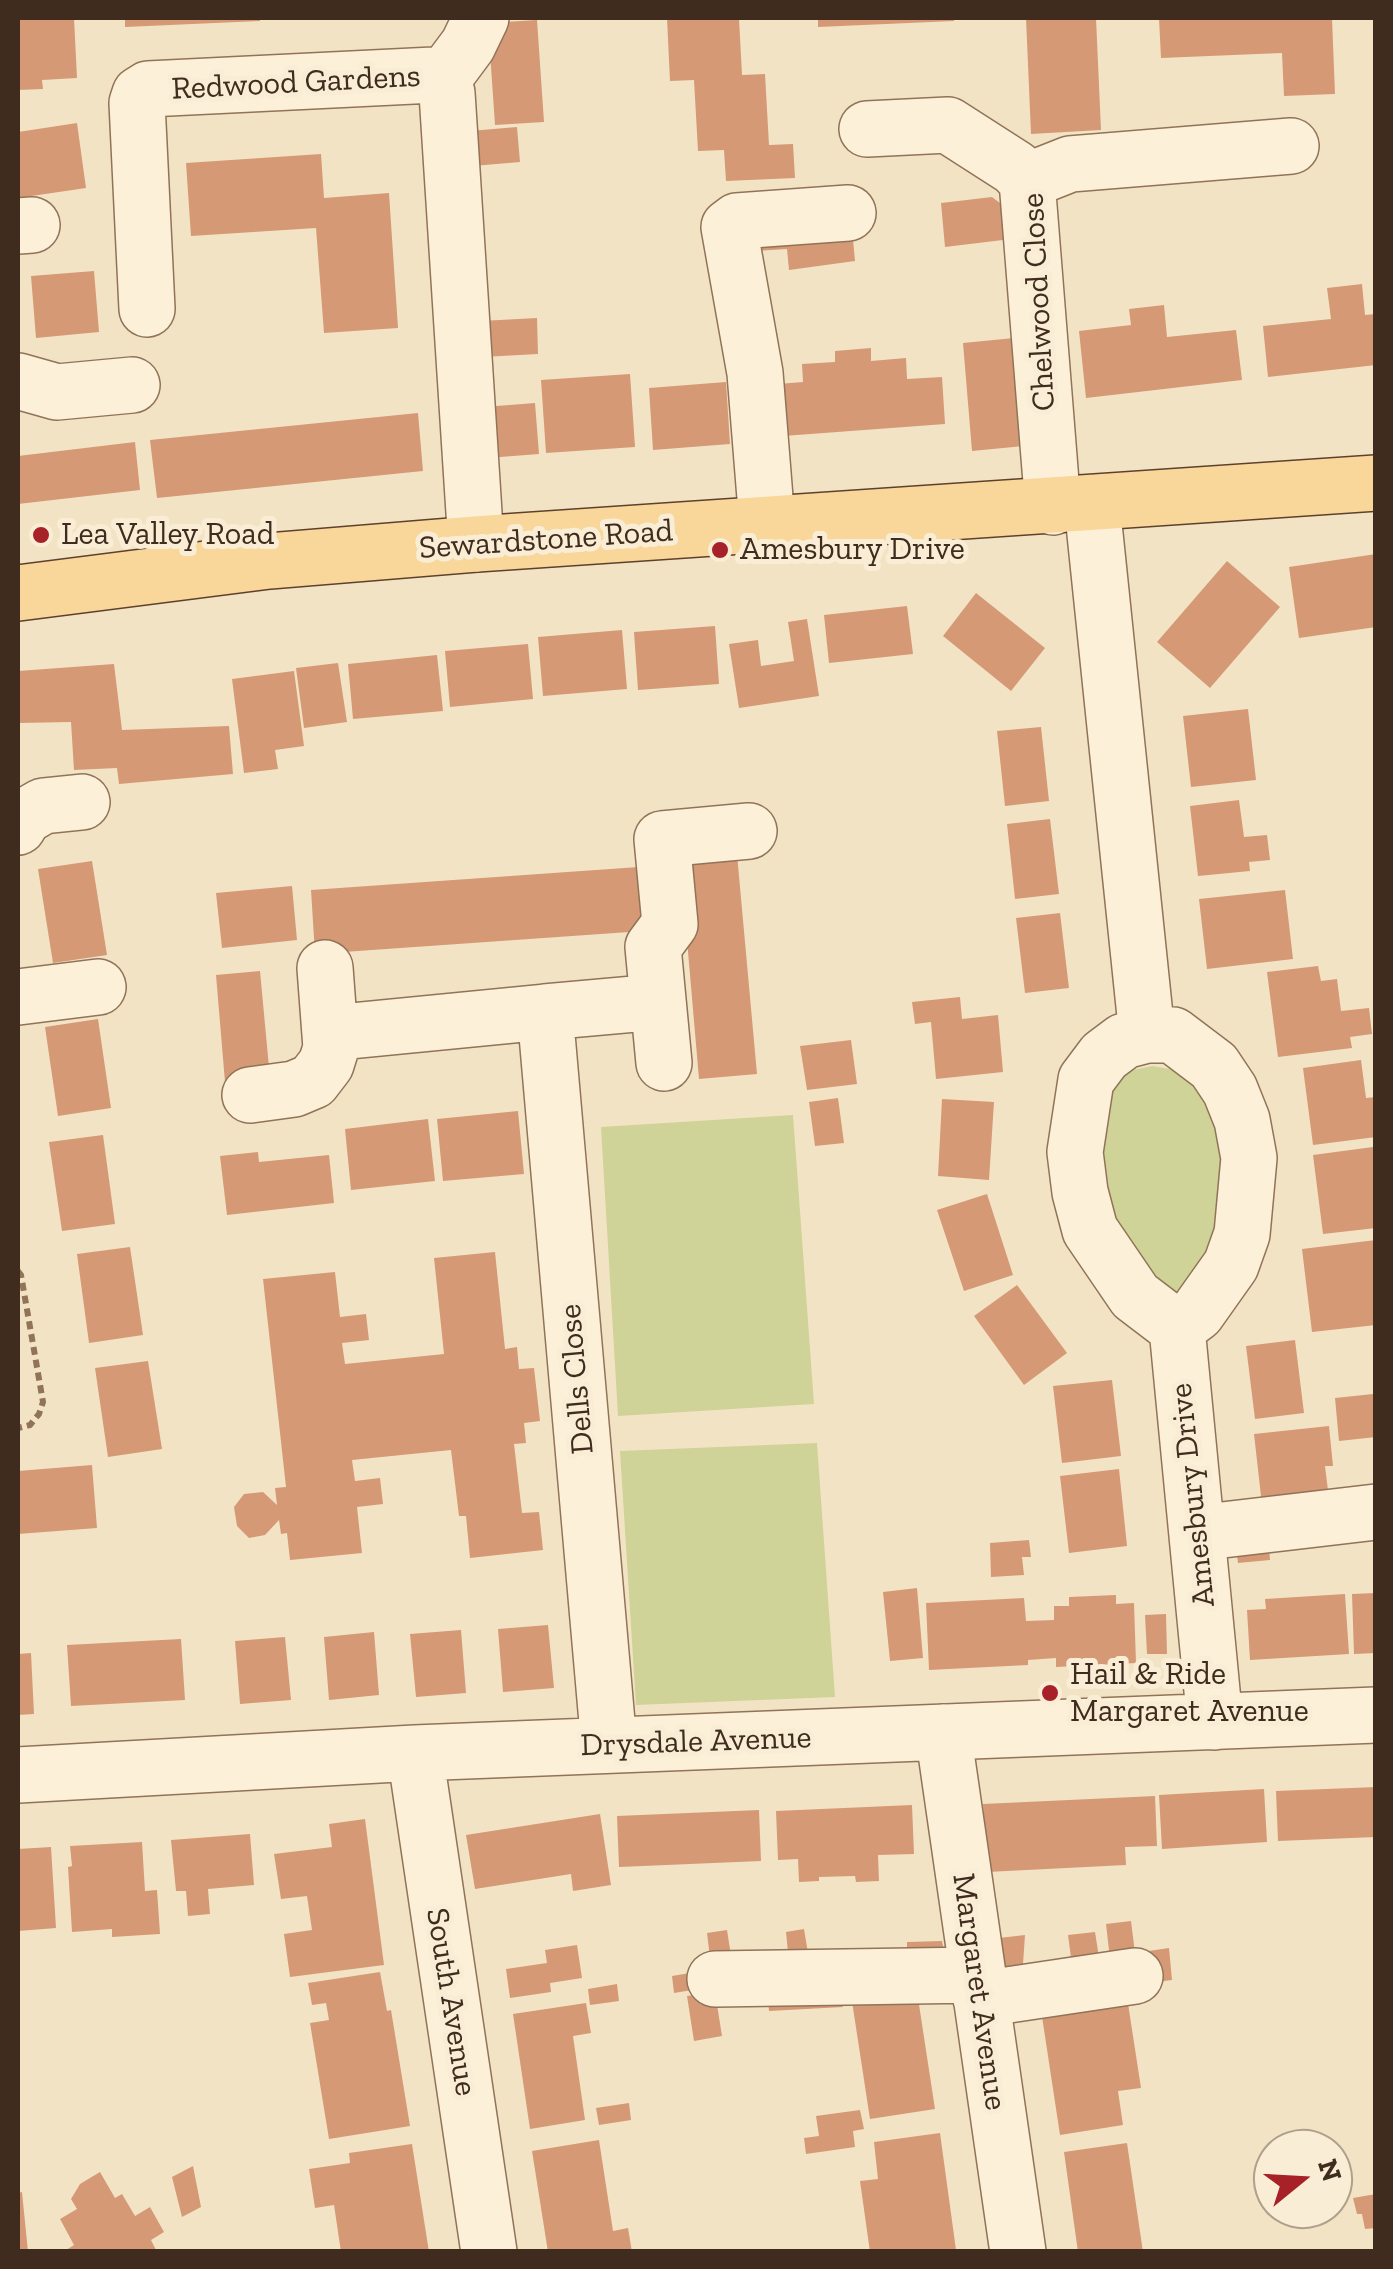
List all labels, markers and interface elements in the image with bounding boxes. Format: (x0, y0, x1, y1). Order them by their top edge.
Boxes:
street label: Redwood Gardens (170, 57, 422, 109)
street label: Chelwood Close (1014, 192, 1064, 412)
street label: Sewardstone Road (418, 512, 674, 568)
place label: Lea Valley Road (61, 516, 274, 554)
marker: Lea Valley Road (30, 524, 52, 546)
place label: Amesbury Drive (740, 531, 965, 569)
marker: Amesbury Drive (709, 539, 731, 561)
street label: Dells Close (551, 1302, 603, 1456)
street label: Amesbury Drive (1162, 1381, 1224, 1609)
place label: Hail & Ride Margaret Avenue (1070, 1656, 1309, 1731)
marker: Hail & Ride Margaret Avenue (1039, 1682, 1061, 1704)
street label: Drysdale Avenue (580, 1719, 812, 1765)
street label: Margaret Avenue (943, 1871, 1015, 2113)
street label: South Avenue (417, 1905, 485, 2099)
north arrow (1253, 2129, 1353, 2229)
text: N (1311, 2155, 1349, 2185)

